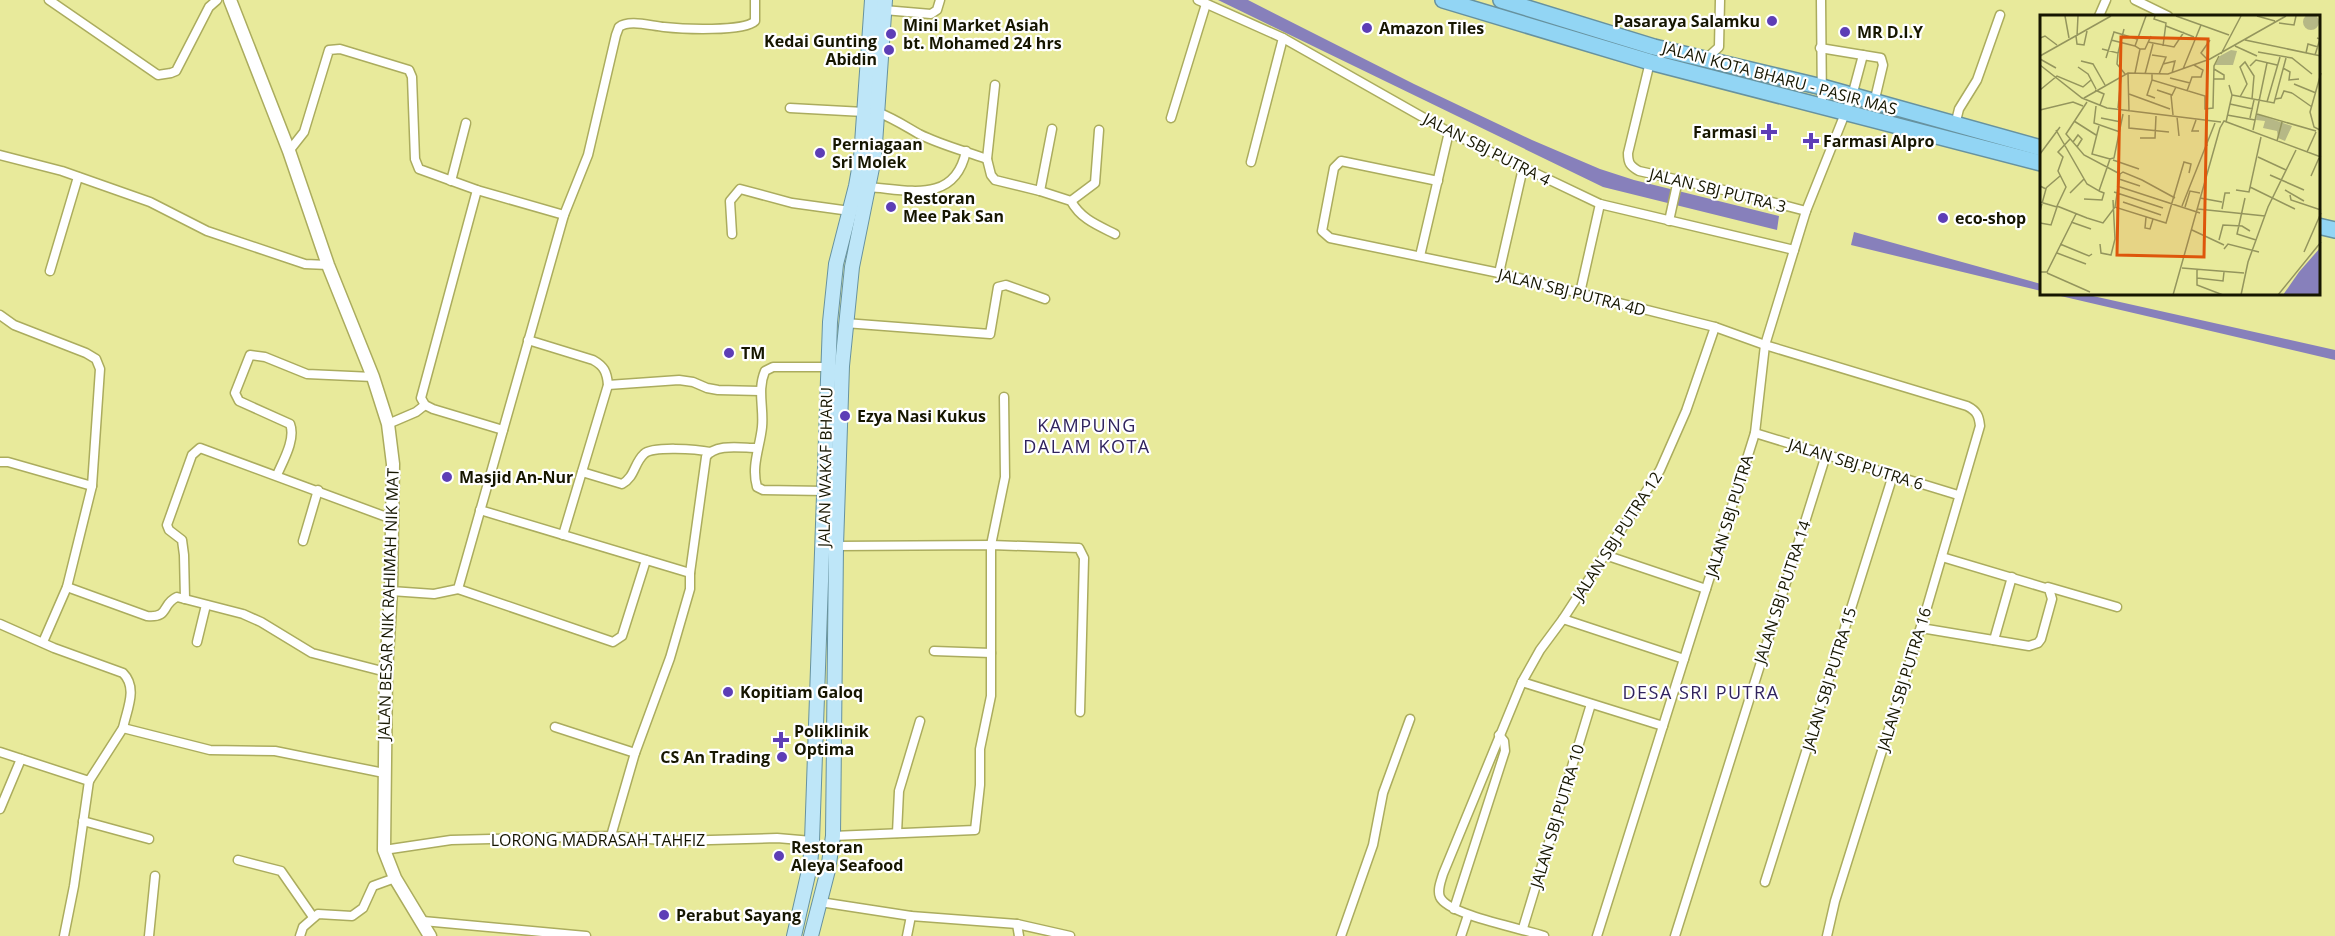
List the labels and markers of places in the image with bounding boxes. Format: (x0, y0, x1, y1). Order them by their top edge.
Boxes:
place label: Pasaraya Salamku (1614, 10, 1760, 32)
place label: Mini Market Asiah bt. Mohamed 24 hrs (903, 14, 1062, 54)
marker: Pasaraya Salamku (1765, 14, 1779, 28)
place label: Amazon Tiles (1379, 17, 1484, 39)
marker: Amazon Tiles (1360, 21, 1374, 35)
place label: MR D.I.Y (1857, 21, 1923, 43)
marker: MR D.I.Y (1838, 25, 1852, 39)
marker: Mini Market Asiah bt. Mohamed 24 hrs (884, 27, 898, 41)
place label: Kedai Gunting Abidin (764, 30, 877, 70)
marker: Kedai Gunting Abidin (882, 43, 896, 57)
place label: Farmasi (1693, 121, 1757, 143)
marker: Farmasi (1762, 125, 1776, 139)
place label: Farmasi Alpro (1823, 130, 1934, 152)
place label: Perniagaan Sri Molek (832, 133, 923, 173)
marker: Farmasi Alpro (1804, 134, 1818, 148)
marker: Perniagaan Sri Molek (813, 146, 827, 160)
place label: Restoran Mee Pak San (903, 187, 1004, 227)
marker: Restoran Mee Pak San (884, 200, 898, 214)
place label: eco-shop (1955, 207, 2026, 229)
marker: eco-shop (1936, 211, 1950, 225)
place label: TM (741, 342, 765, 364)
marker: TM (722, 346, 736, 360)
place label: Ezya Nasi Kukus (857, 405, 986, 427)
marker: Ezya Nasi Kukus (838, 409, 852, 423)
place label: Masjid An-Nur (459, 466, 573, 488)
marker: Masjid An-Nur (440, 470, 454, 484)
place label: Kopitiam Galoq (740, 681, 863, 703)
marker: Kopitiam Galoq (721, 685, 735, 699)
place label: Poliklinik Optima (794, 720, 869, 760)
marker: Poliklinik Optima (772, 731, 790, 749)
place label: CS An Trading (660, 746, 770, 768)
marker: CS An Trading (775, 750, 789, 764)
place label: Restoran Aleya Seafood (791, 836, 903, 876)
marker: Restoran Aleya Seafood (772, 849, 786, 863)
place label: Perabut Sayang (676, 904, 801, 926)
marker: Perabut Sayang (657, 908, 671, 922)

